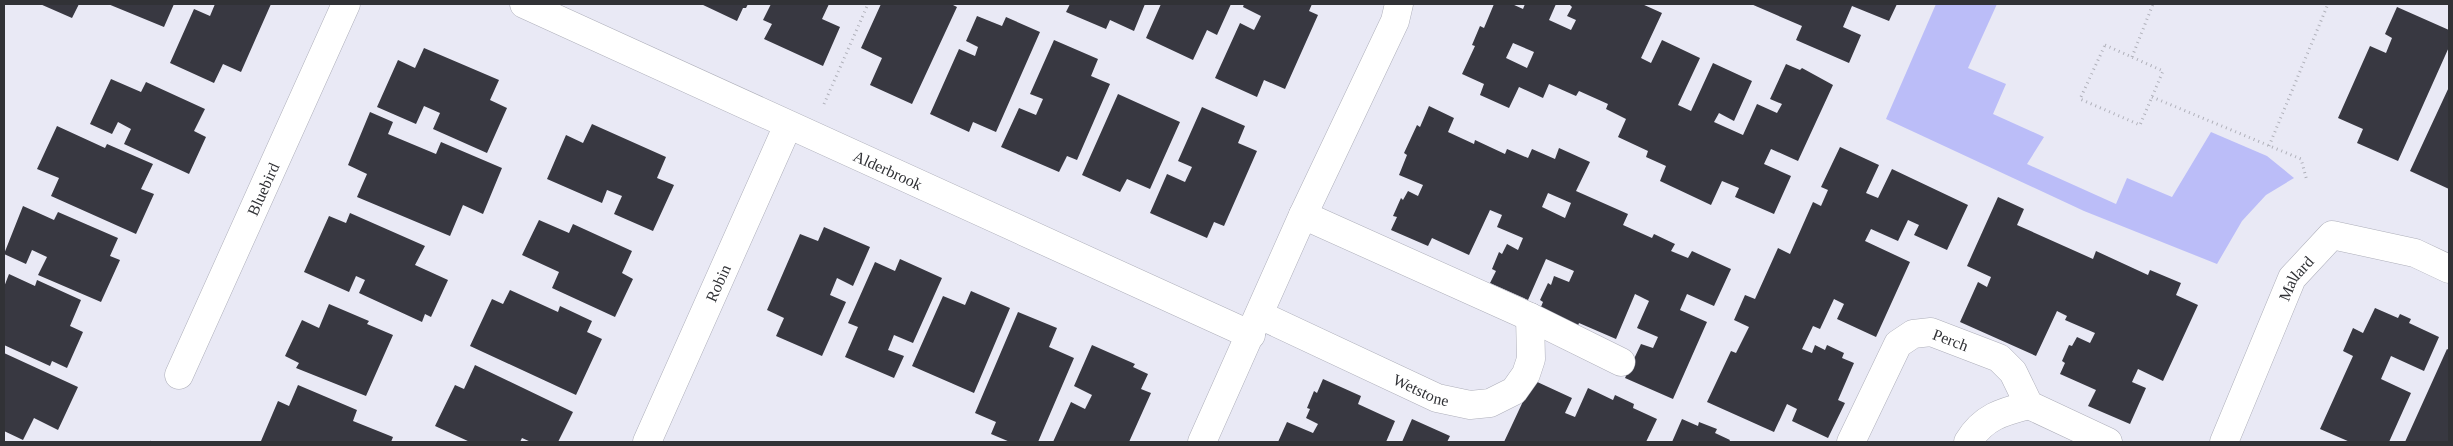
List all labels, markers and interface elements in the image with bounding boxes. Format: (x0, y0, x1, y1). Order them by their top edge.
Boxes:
street label: Alderbrook (851, 147, 925, 193)
street label: Bluebird (244, 160, 282, 218)
street label: Mallard (2275, 253, 2317, 304)
street label: Robin (702, 262, 734, 305)
street label: Perch (1931, 326, 1971, 354)
street label: Wetstone (1391, 371, 1450, 409)

